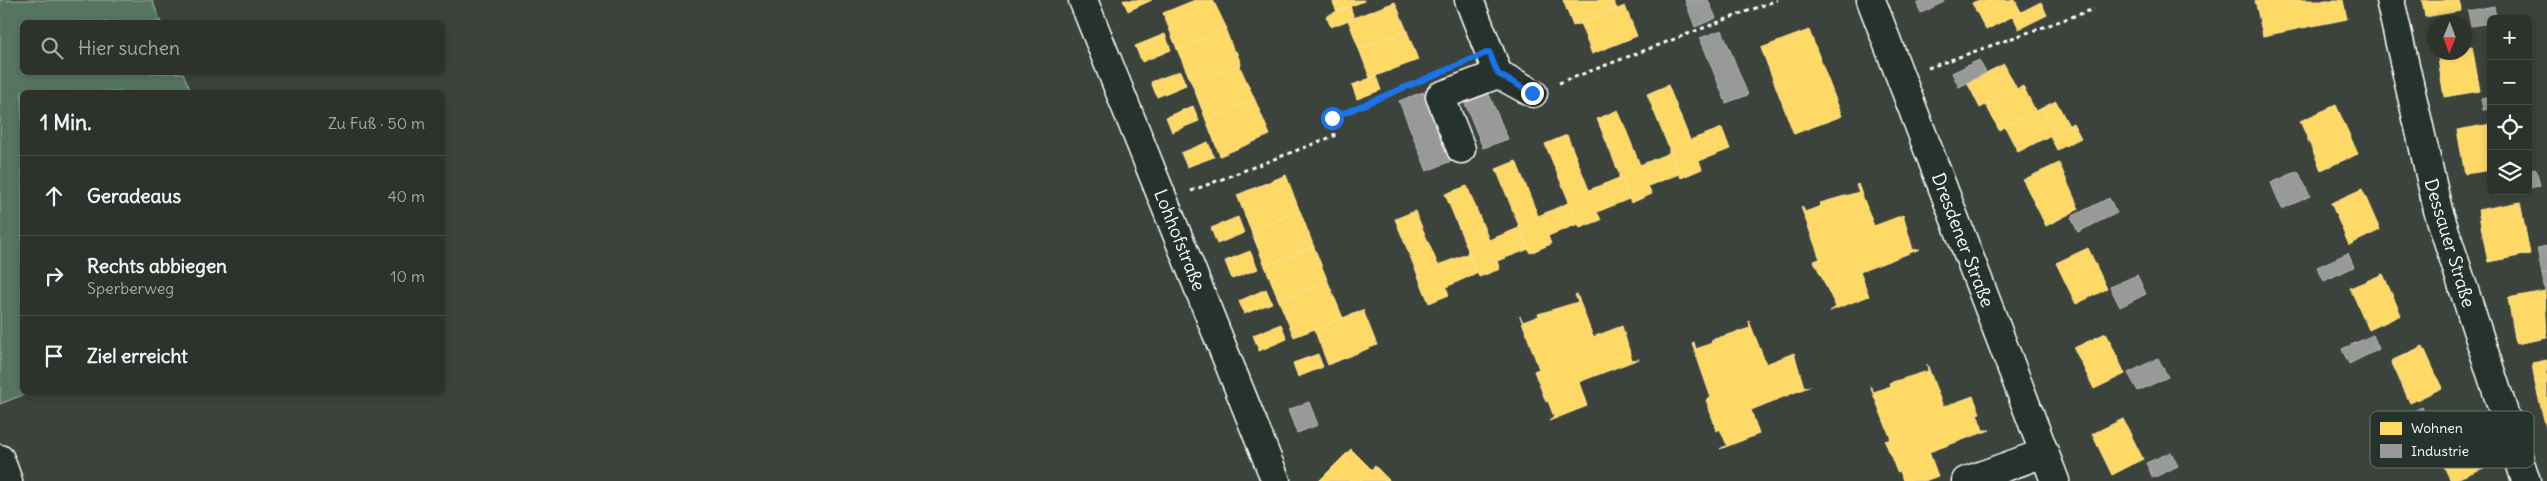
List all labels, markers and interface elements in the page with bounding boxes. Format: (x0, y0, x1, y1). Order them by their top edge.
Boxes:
north arrow (2427, 15, 2472, 60)
map controls (2487, 15, 2532, 195)
button: + (2487, 15, 2532, 60)
search box (20, 20, 445, 75)
icon: search (38, 34, 66, 62)
text: Hier suchen (78, 36, 180, 60)
button: − (2487, 60, 2532, 105)
route end (1521, 82, 1544, 105)
button: locate (2487, 105, 2532, 150)
route start (1321, 107, 1344, 130)
text: 1 Min. (40, 109, 92, 136)
text: Zu Fuß · 50 m (328, 113, 425, 133)
button: layers (2487, 150, 2532, 195)
street label: Dresdener Straße (1927, 170, 1999, 310)
street label: Dessauer Straße (2419, 176, 2481, 310)
icon: ahead (40, 182, 68, 210)
text: Geradeaus (87, 184, 181, 208)
text: 40 m (387, 186, 425, 206)
street label: Lohhofstraße (1149, 186, 1211, 294)
text: Rechts abbiegen (87, 254, 227, 278)
icon: right (40, 262, 68, 290)
text: 10 m (390, 266, 425, 286)
text: Sperberweg (87, 278, 174, 298)
icon: arrive (40, 342, 68, 370)
text: Ziel erreicht (87, 344, 188, 368)
legend (2370, 411, 2534, 468)
text: Wohnen (2411, 419, 2463, 437)
text: Industrie (2411, 442, 2469, 460)

